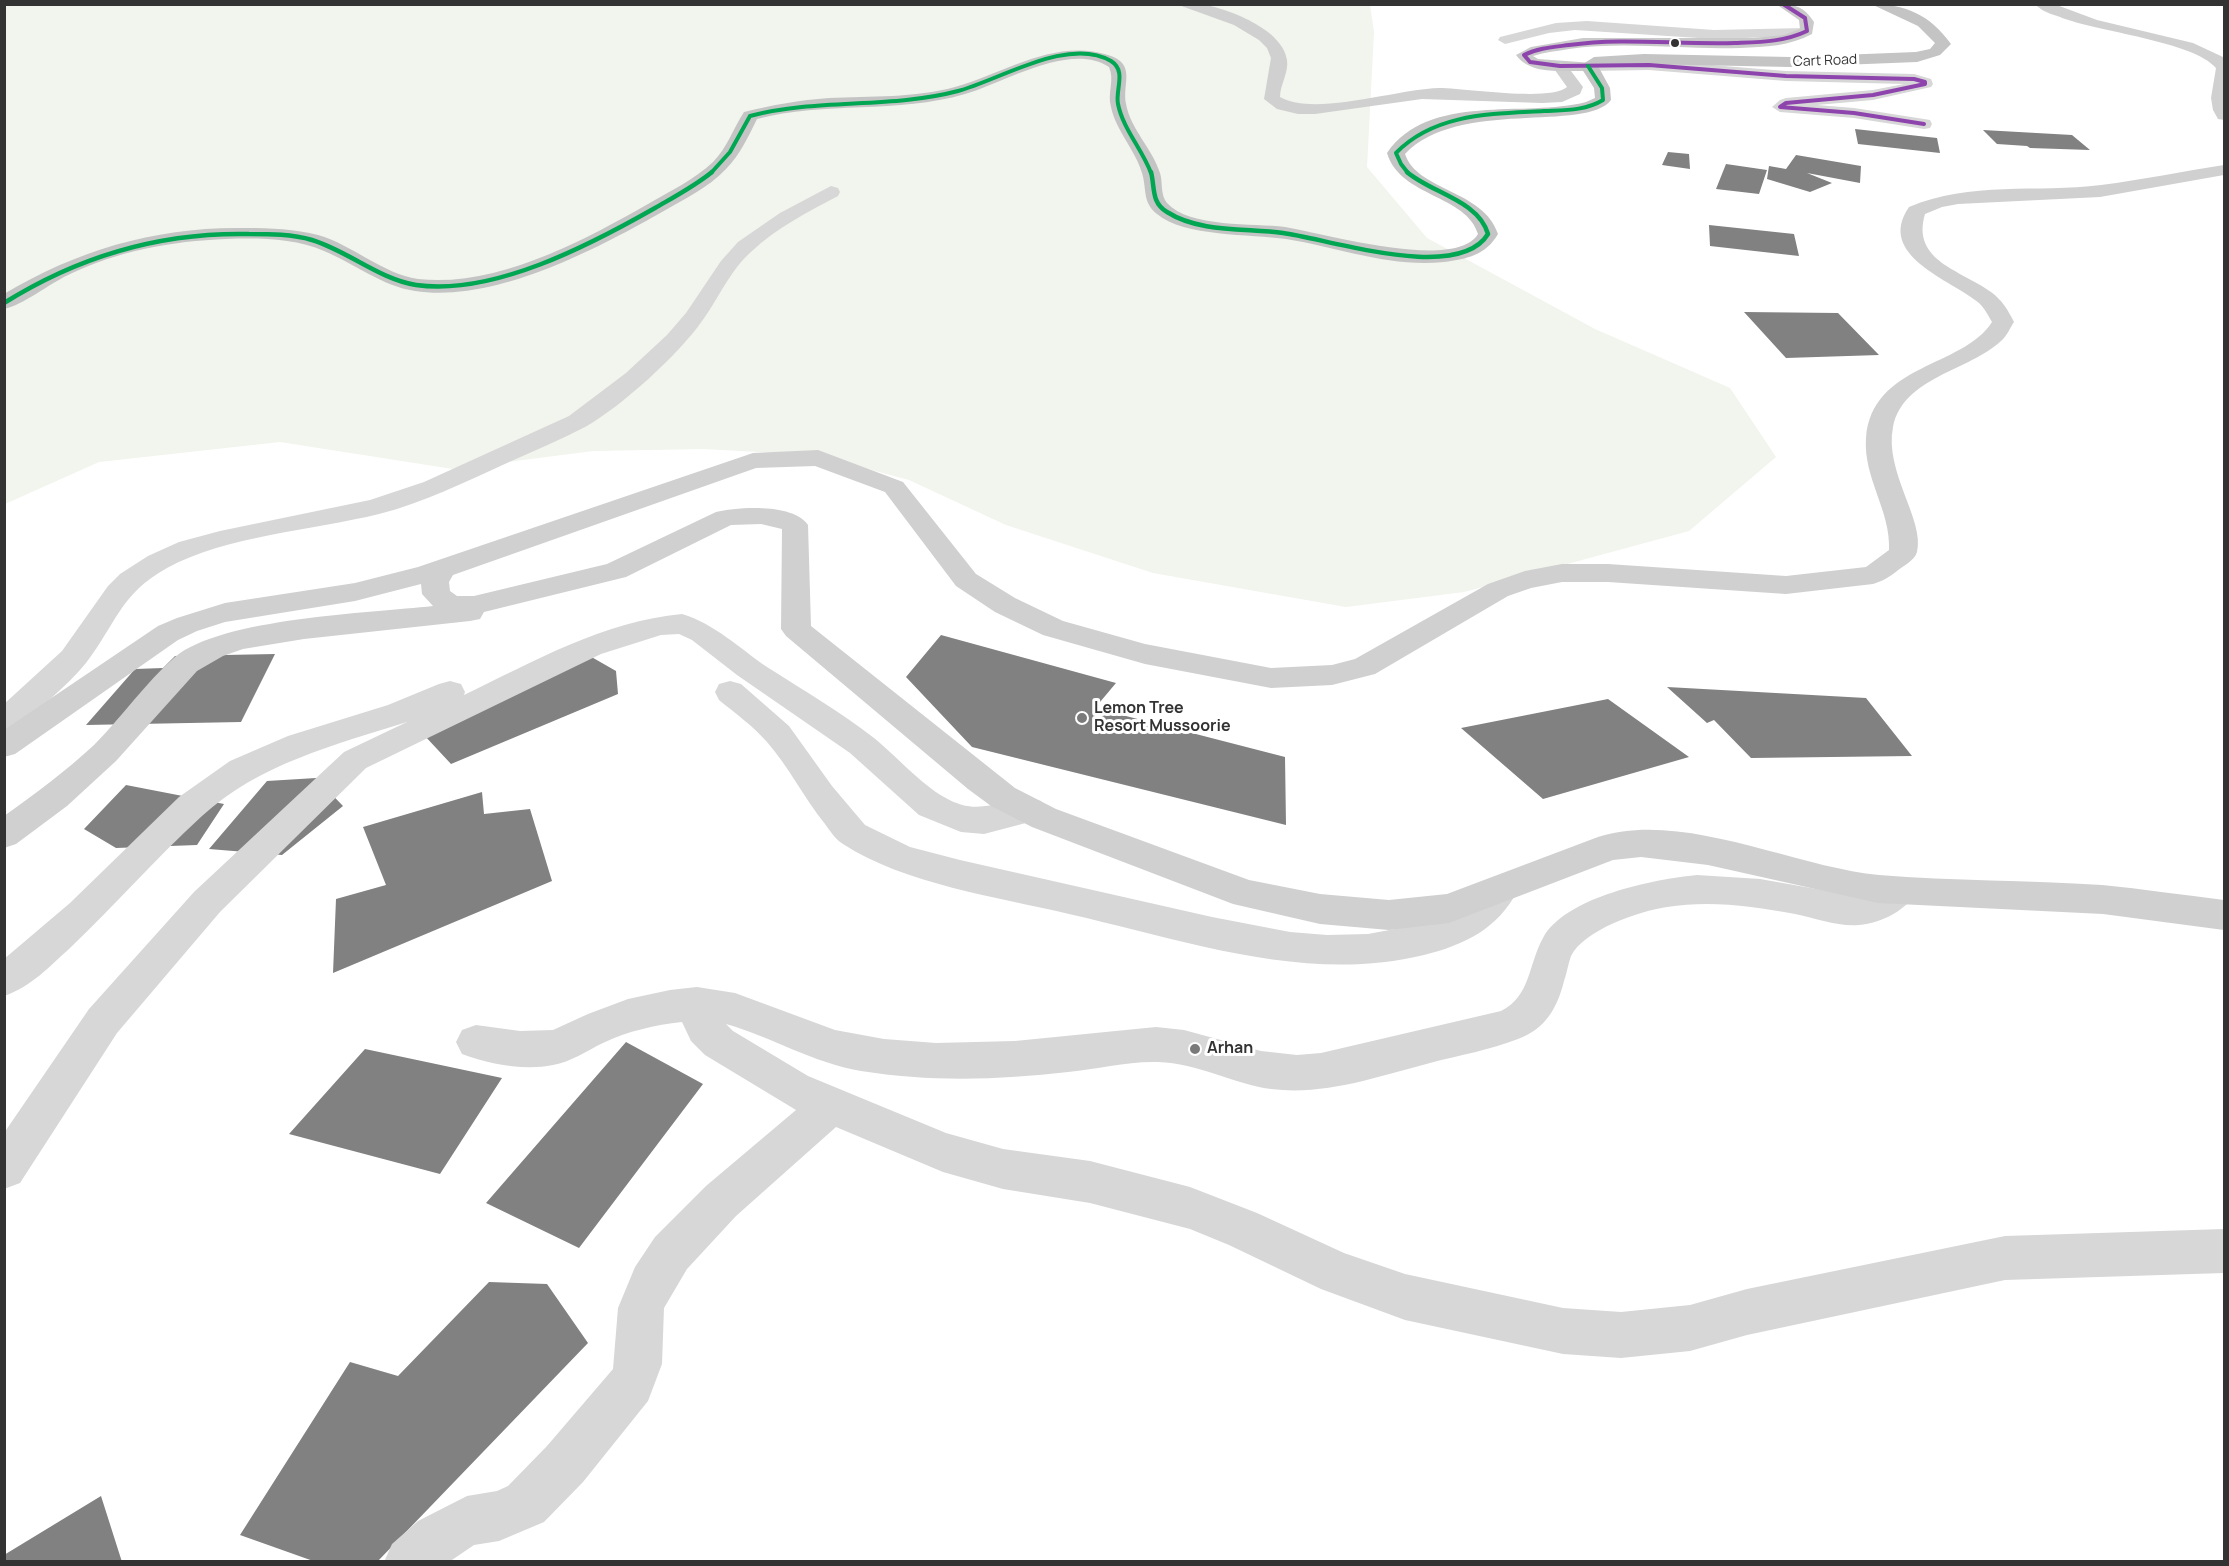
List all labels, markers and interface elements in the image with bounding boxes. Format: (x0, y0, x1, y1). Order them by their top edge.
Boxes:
unlabelled marker (1669, 37, 1681, 49)
street label: Cart Road (1793, 51, 1857, 71)
place label: Lemon Tree Resort Mussoorie (1094, 699, 1231, 737)
marker: Lemon Tree Resort Mussoorie (1075, 711, 1089, 725)
place label: Arhan (1207, 1039, 1253, 1059)
marker: Arhan (1188, 1042, 1202, 1056)

